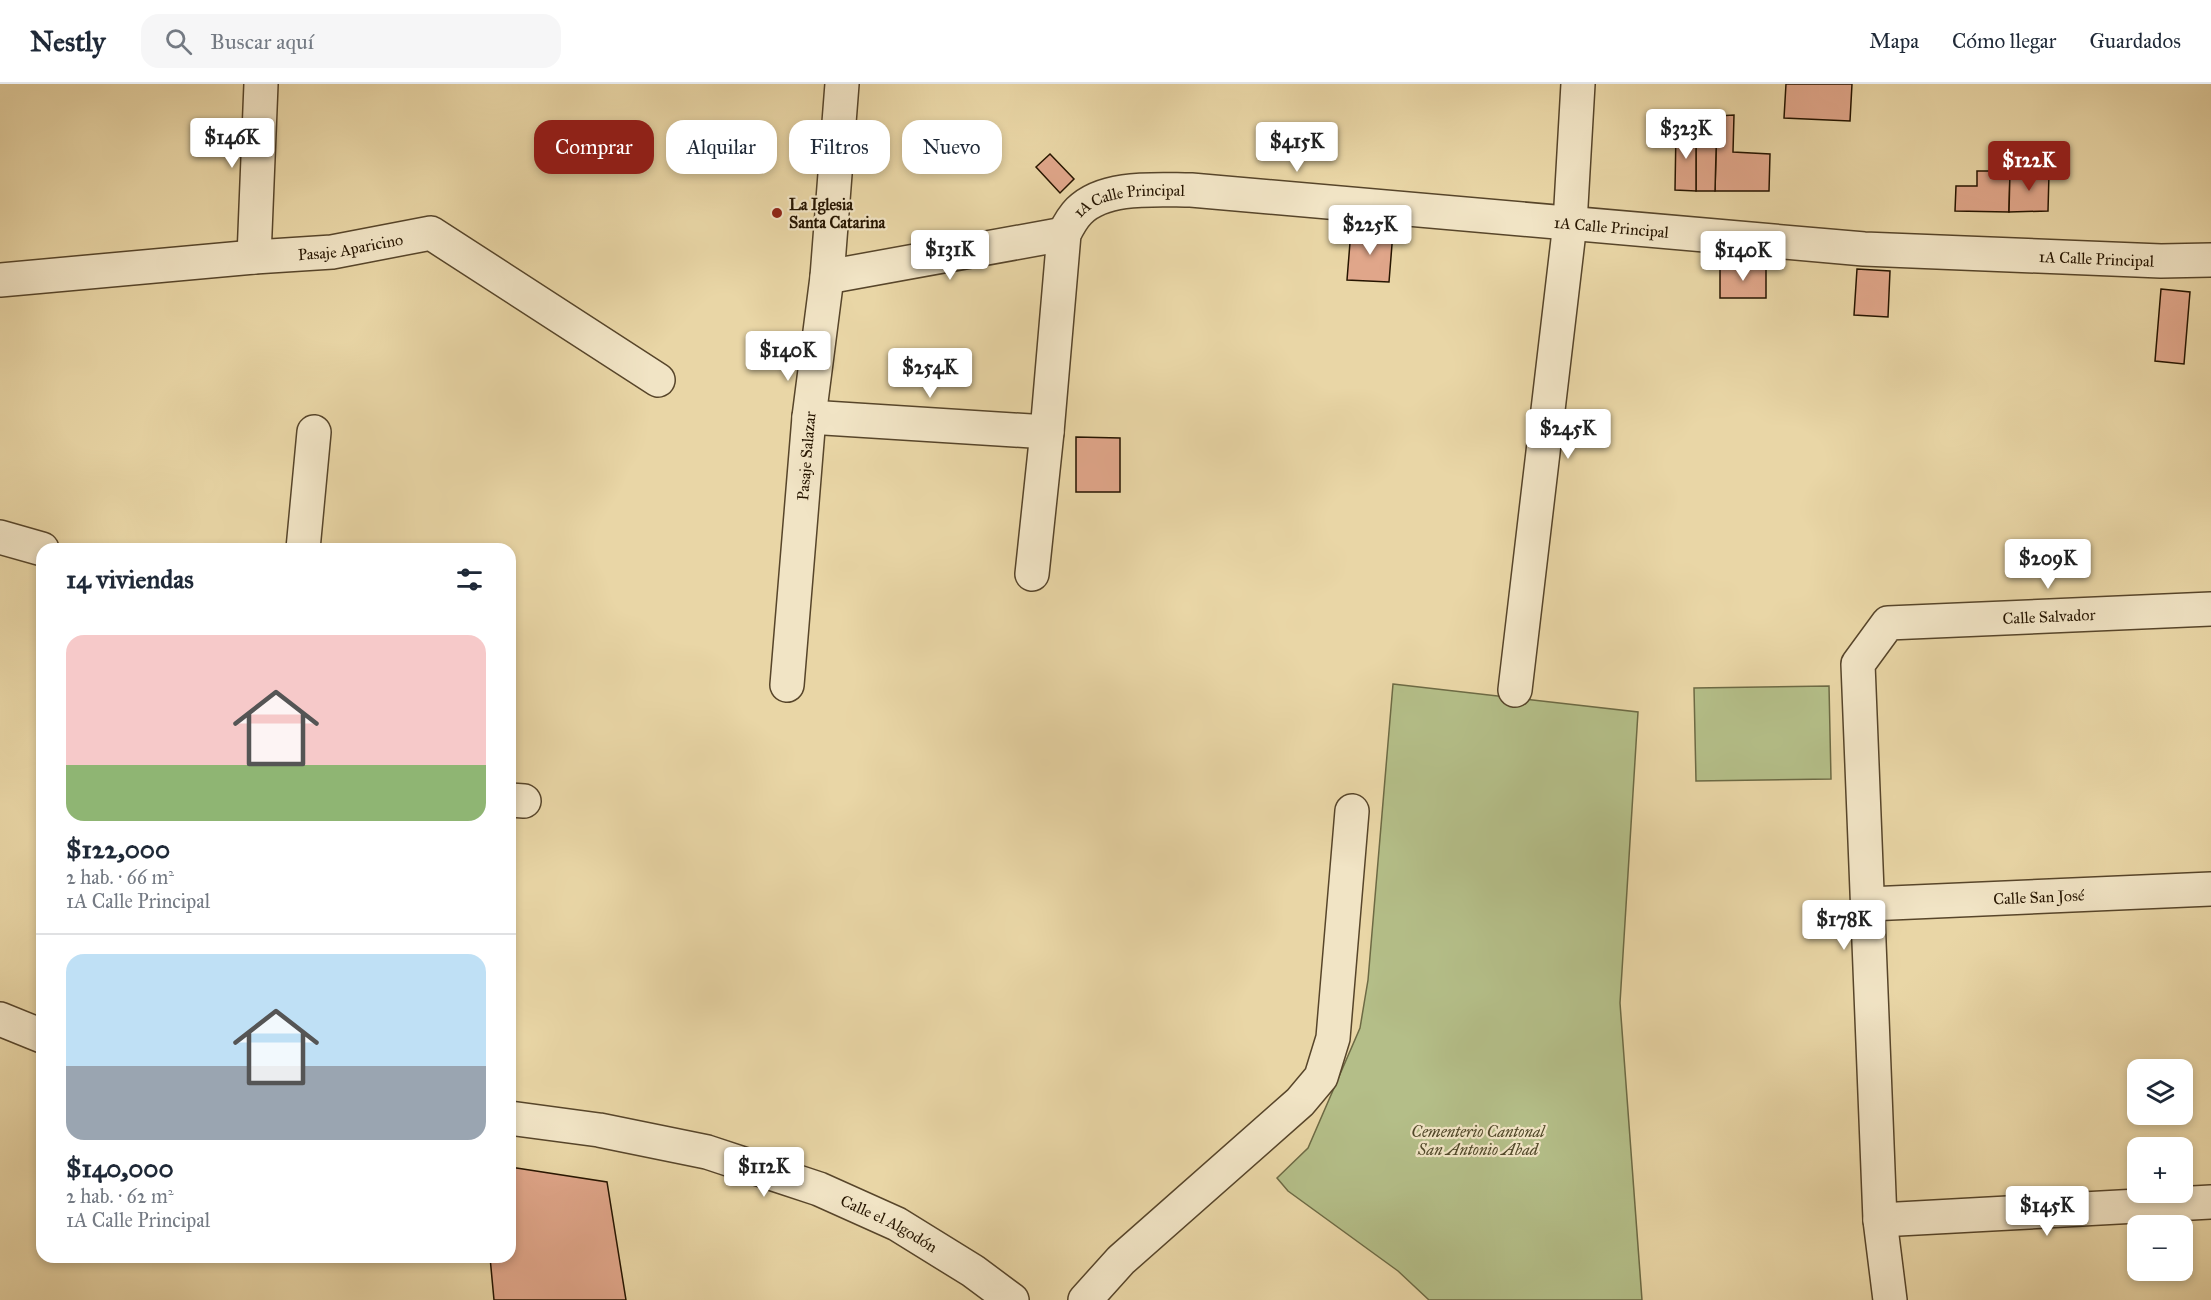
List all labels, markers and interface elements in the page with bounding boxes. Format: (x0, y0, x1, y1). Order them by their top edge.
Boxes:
search box (141, 14, 561, 68)
text: Nestly (30, 24, 105, 59)
icon: search (162, 25, 195, 58)
text: Buscar aquí (210, 28, 314, 55)
text: Mapa (1869, 28, 1919, 54)
text: Cómo llegar (1952, 28, 2056, 54)
text: Guardados (2089, 28, 2181, 54)
pin: $323K (1644, 109, 1728, 160)
text: $323K (1660, 116, 1712, 140)
pin: $146K (190, 118, 274, 169)
chip: Comprar (534, 120, 654, 174)
chip: Alquilar (666, 120, 777, 174)
chip: Filtros (789, 120, 890, 174)
chip: Nuevo (902, 120, 1002, 174)
pin: $415K (1255, 122, 1339, 173)
text: $146K (204, 125, 260, 149)
text: $415K (1270, 129, 1324, 153)
pin: $122K (1987, 141, 2071, 192)
text: $122K (2002, 148, 2056, 172)
street label: 1A Calle Principal (1069, 180, 1186, 221)
place label: La Iglesia Santa Catarina (789, 195, 887, 232)
pin: $225K (1328, 205, 1412, 256)
marker: La Iglesia Santa Catarina (770, 206, 784, 220)
text: $225K (1343, 212, 1398, 236)
street label: 1A Calle Principal (1553, 212, 1670, 241)
street label: Pasaje Aparicino (297, 229, 404, 264)
pin: $131K (908, 230, 992, 281)
pin: $140K (1701, 231, 1785, 282)
text: $131K (925, 237, 975, 261)
text: $140K (1715, 238, 1771, 262)
street label: 1A Calle Principal (2038, 247, 2155, 270)
pin: $140K (746, 331, 830, 382)
text: $140K (760, 338, 816, 362)
pin: $254K (888, 348, 972, 399)
text: $254K (902, 355, 958, 379)
pin: $245K (1526, 409, 1610, 460)
street label: Pasaje Salazar (793, 410, 819, 501)
text: $245K (1540, 416, 1596, 440)
pin: $209K (2006, 539, 2090, 590)
text: $209K (2019, 546, 2077, 570)
text: 14 viviendas (66, 563, 194, 595)
icon: filters (453, 563, 486, 596)
street label: Calle Salvador (2002, 605, 2096, 628)
icon: home (222, 674, 330, 782)
text: $122,000 (66, 833, 170, 865)
text: 2 hab. · 66 m² (66, 865, 174, 889)
street label: Calle San José (1993, 885, 2085, 908)
text: 1A Calle Principal (66, 889, 210, 913)
pin: $178K (1802, 900, 1886, 951)
text: $178K (1816, 907, 1872, 931)
icon: home (222, 993, 330, 1101)
map controls (2127, 1059, 2193, 1281)
button: layers (2127, 1059, 2193, 1125)
park label: Cementerio Cantonal San Antonio Abad (1411, 1122, 1546, 1159)
button: + (2127, 1137, 2193, 1203)
pin: $112K (722, 1147, 806, 1198)
text: $140,000 (66, 1152, 174, 1184)
text: $112K (738, 1154, 790, 1178)
text: 2 hab. · 62 m² (66, 1184, 174, 1208)
pin: $145K (2005, 1186, 2089, 1237)
street label: Calle el Algodón (838, 1190, 941, 1256)
text: $145K (2020, 1193, 2074, 1217)
text: 1A Calle Principal (66, 1208, 210, 1232)
button: − (2127, 1215, 2193, 1281)

